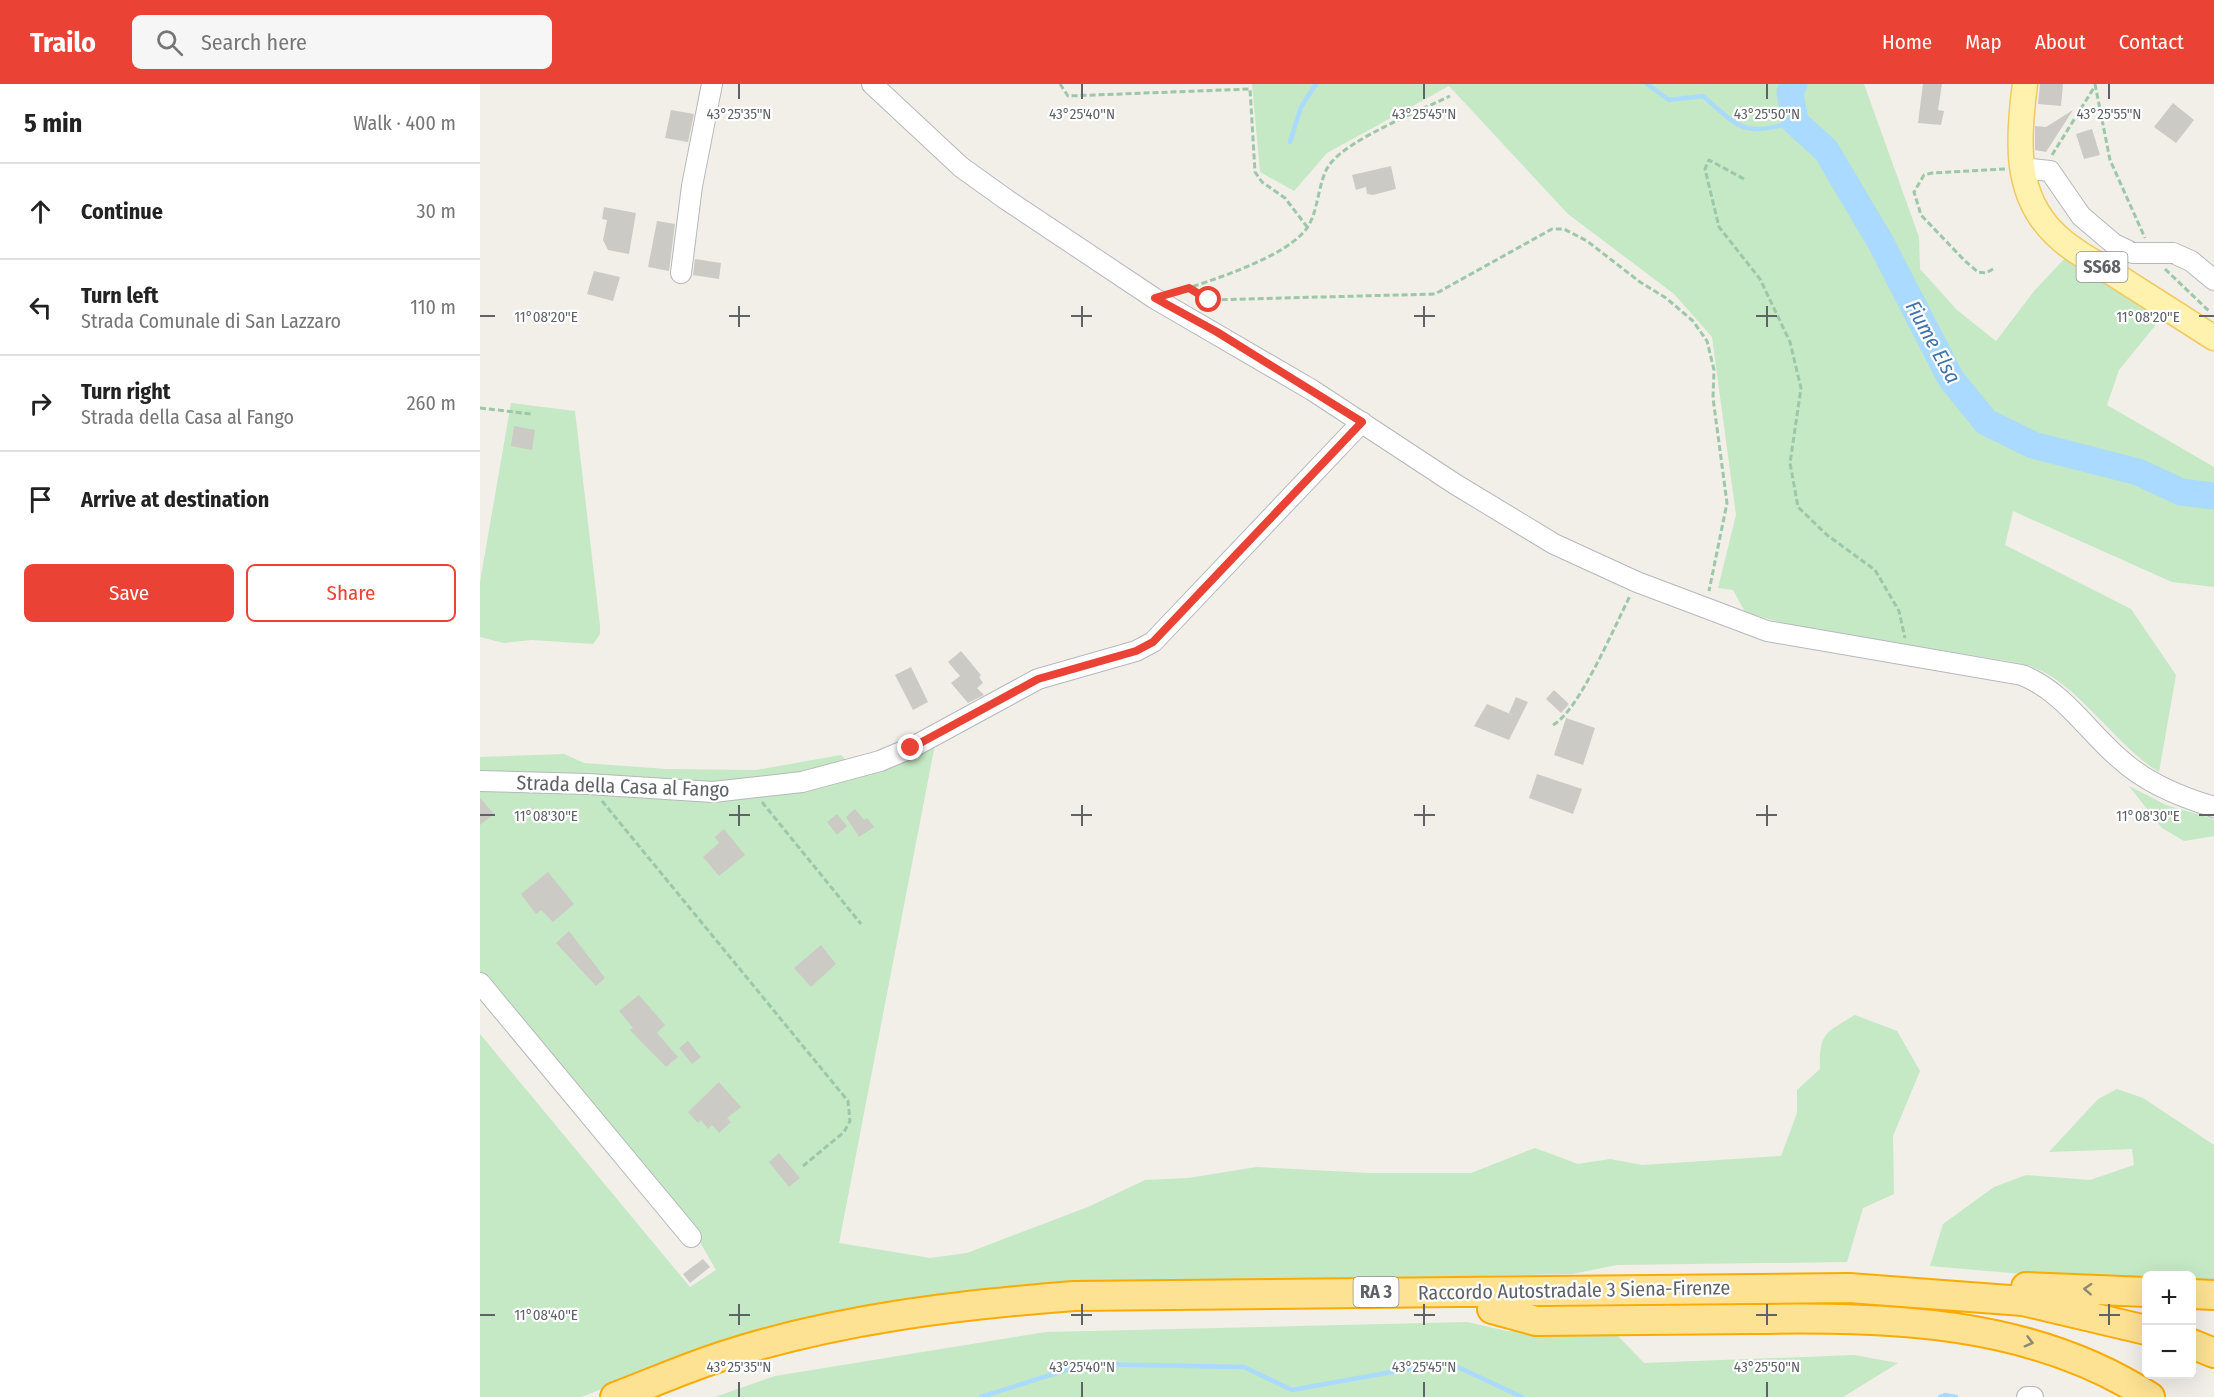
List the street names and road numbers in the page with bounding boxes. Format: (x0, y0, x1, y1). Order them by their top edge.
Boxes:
road number: SS68 (2076, 252, 2128, 282)
street label: Strada della Casa al Fango (516, 770, 730, 802)
street label: Raccordo Autostradale 3 Siena-Firenze (1418, 1275, 1730, 1305)
road number: RA 3 (1354, 1277, 1398, 1307)

